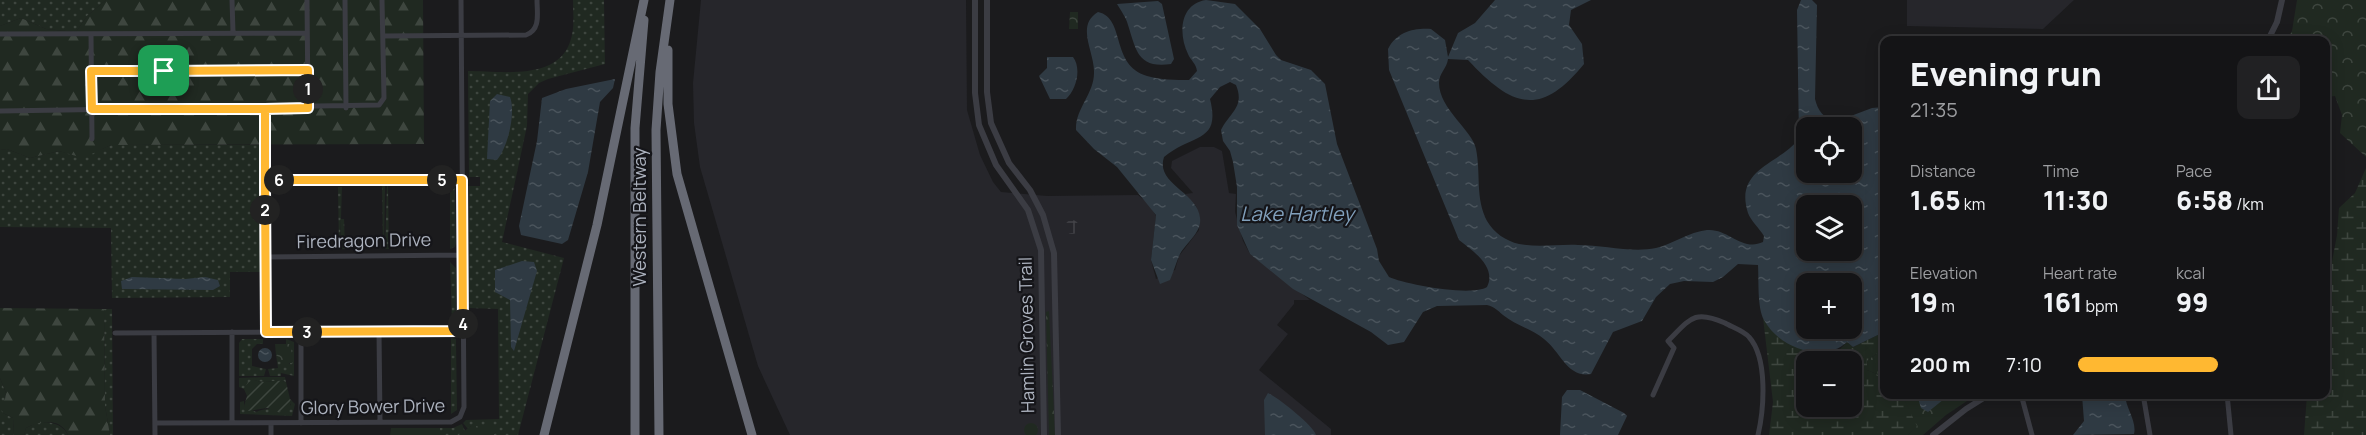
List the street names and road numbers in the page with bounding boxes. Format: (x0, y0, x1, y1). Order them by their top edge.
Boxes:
street label: Western Beltway (627, 147, 651, 287)
street label: Firedragon Drive (296, 227, 431, 253)
street label: Hamlin Groves Trail (1013, 257, 1039, 413)
street label: Glory Bower Drive (301, 393, 445, 419)

